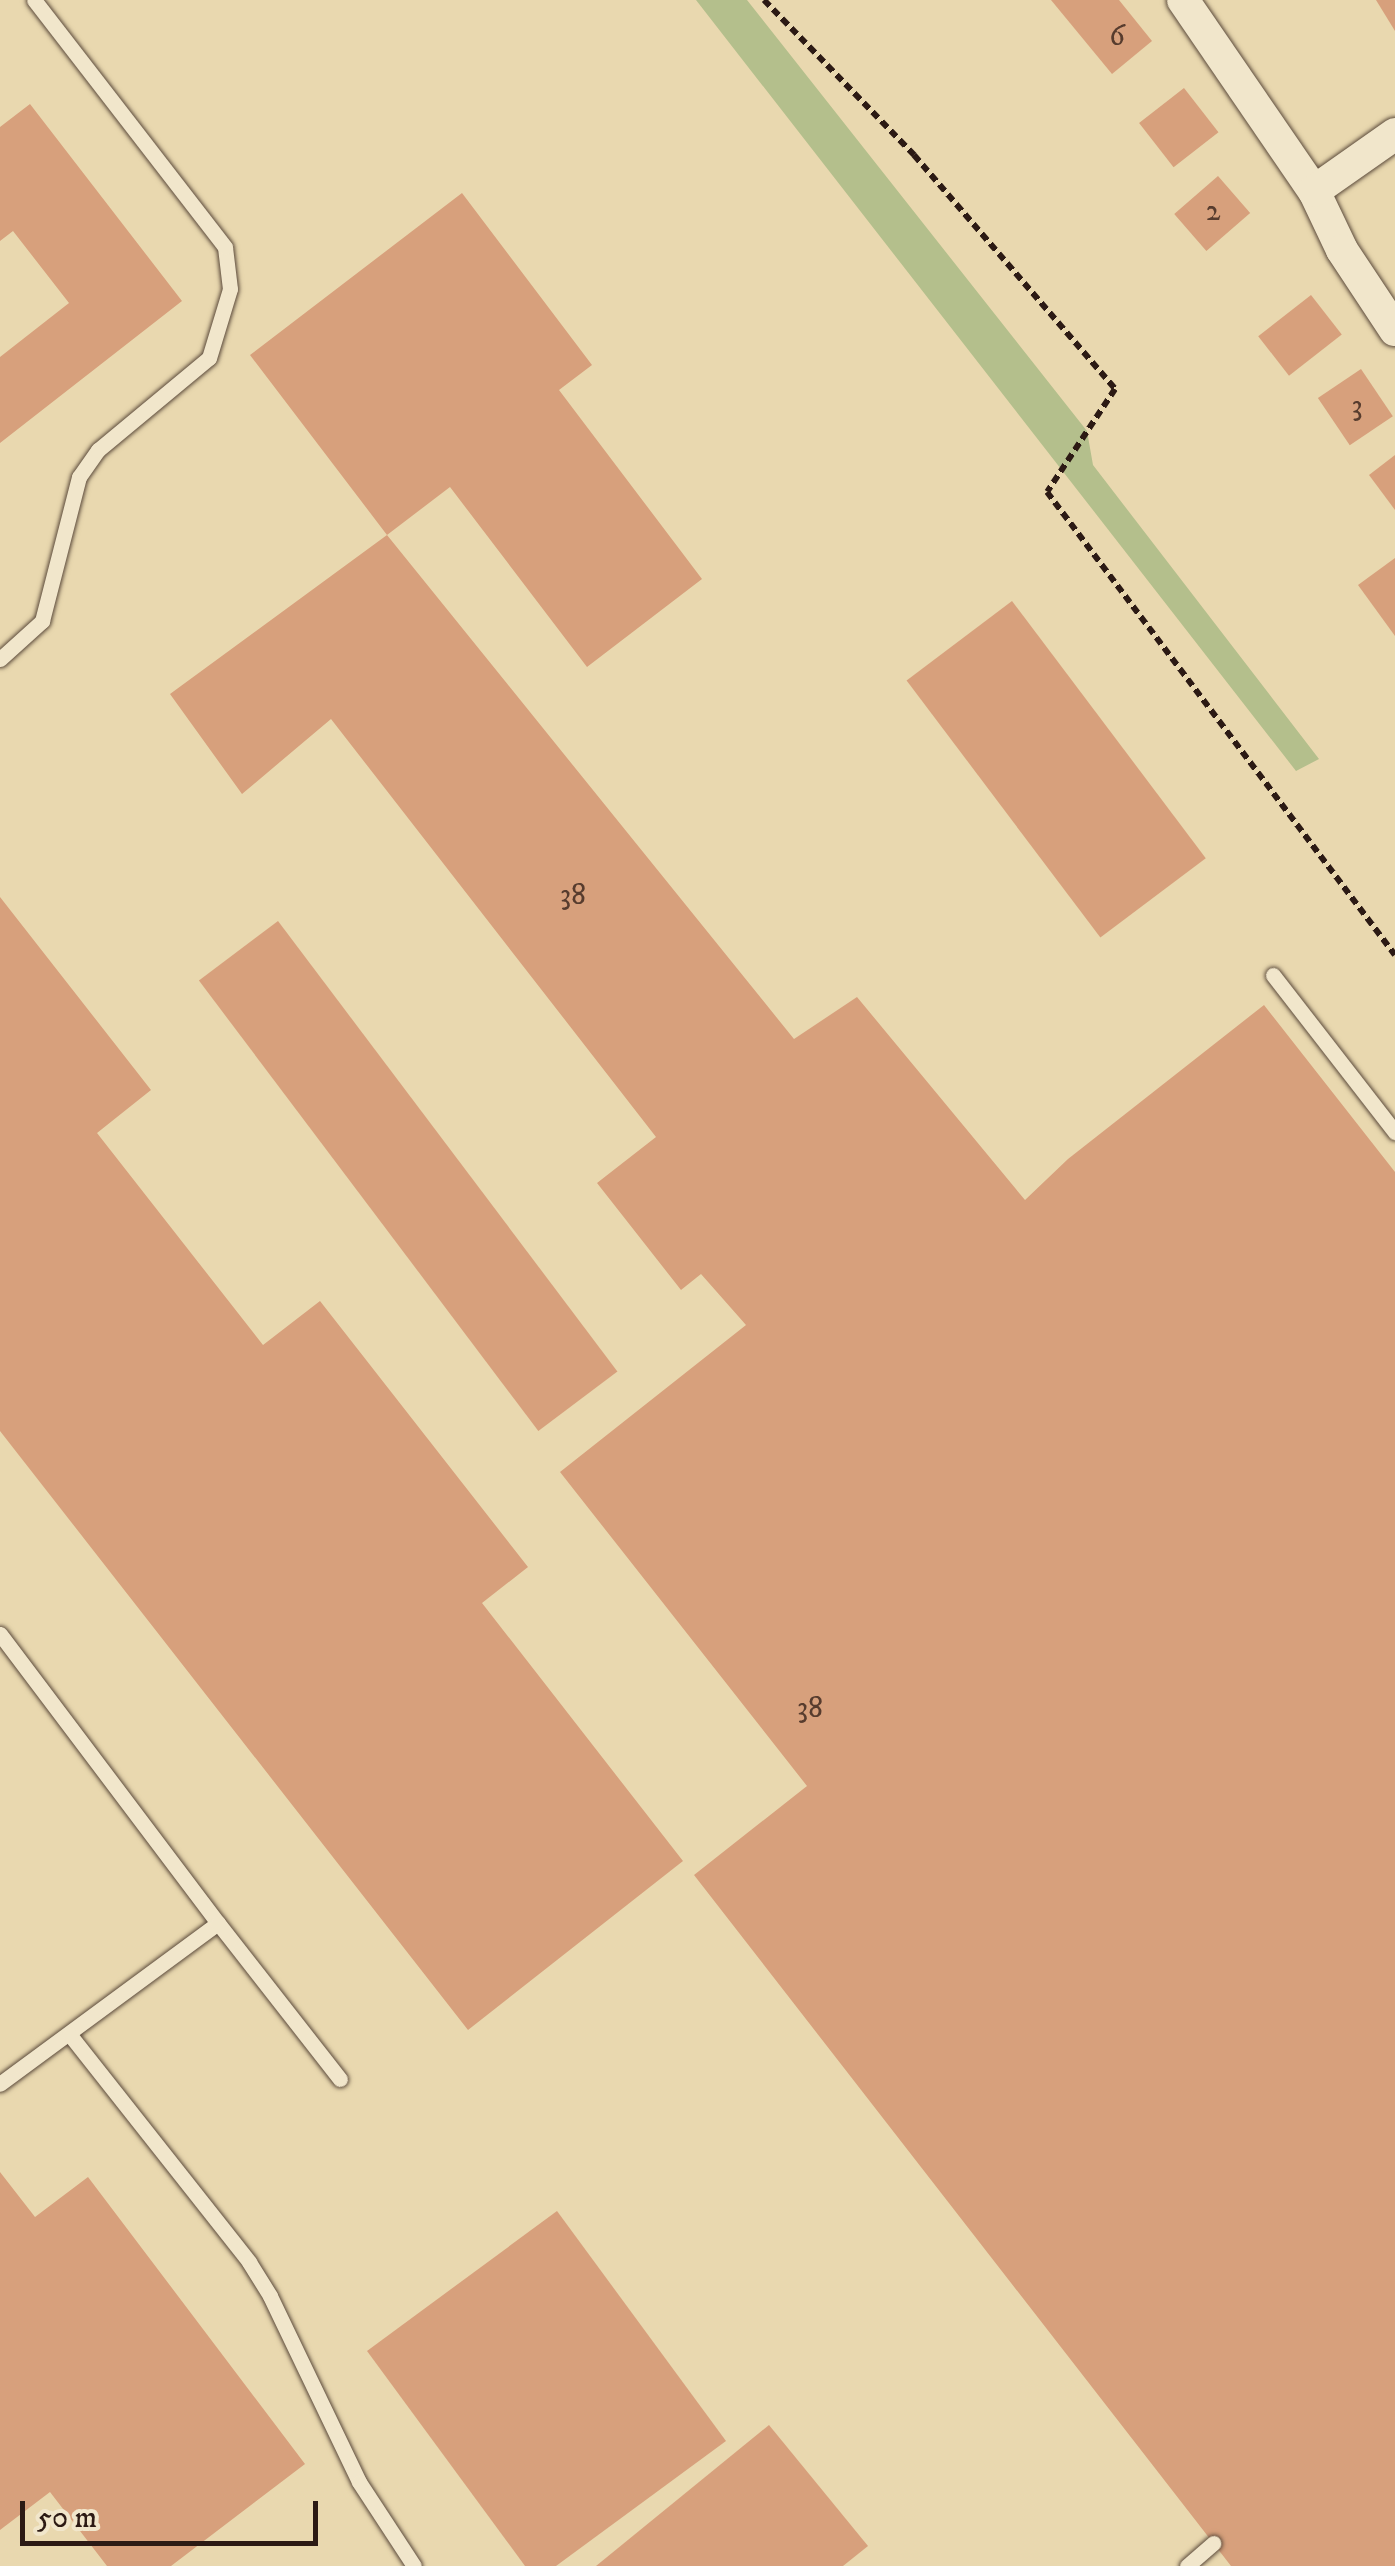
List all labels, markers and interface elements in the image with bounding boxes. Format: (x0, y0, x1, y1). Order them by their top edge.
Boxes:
house number: 6 (1109, 19, 1125, 55)
house number: 2 (1206, 194, 1220, 230)
house number: 3 (1351, 389, 1363, 425)
house number: 38 (560, 878, 586, 914)
house number: 38 (797, 1691, 823, 1727)
scale bar (25, 2481, 322, 2543)
text: 50 m (37, 2500, 97, 2537)

